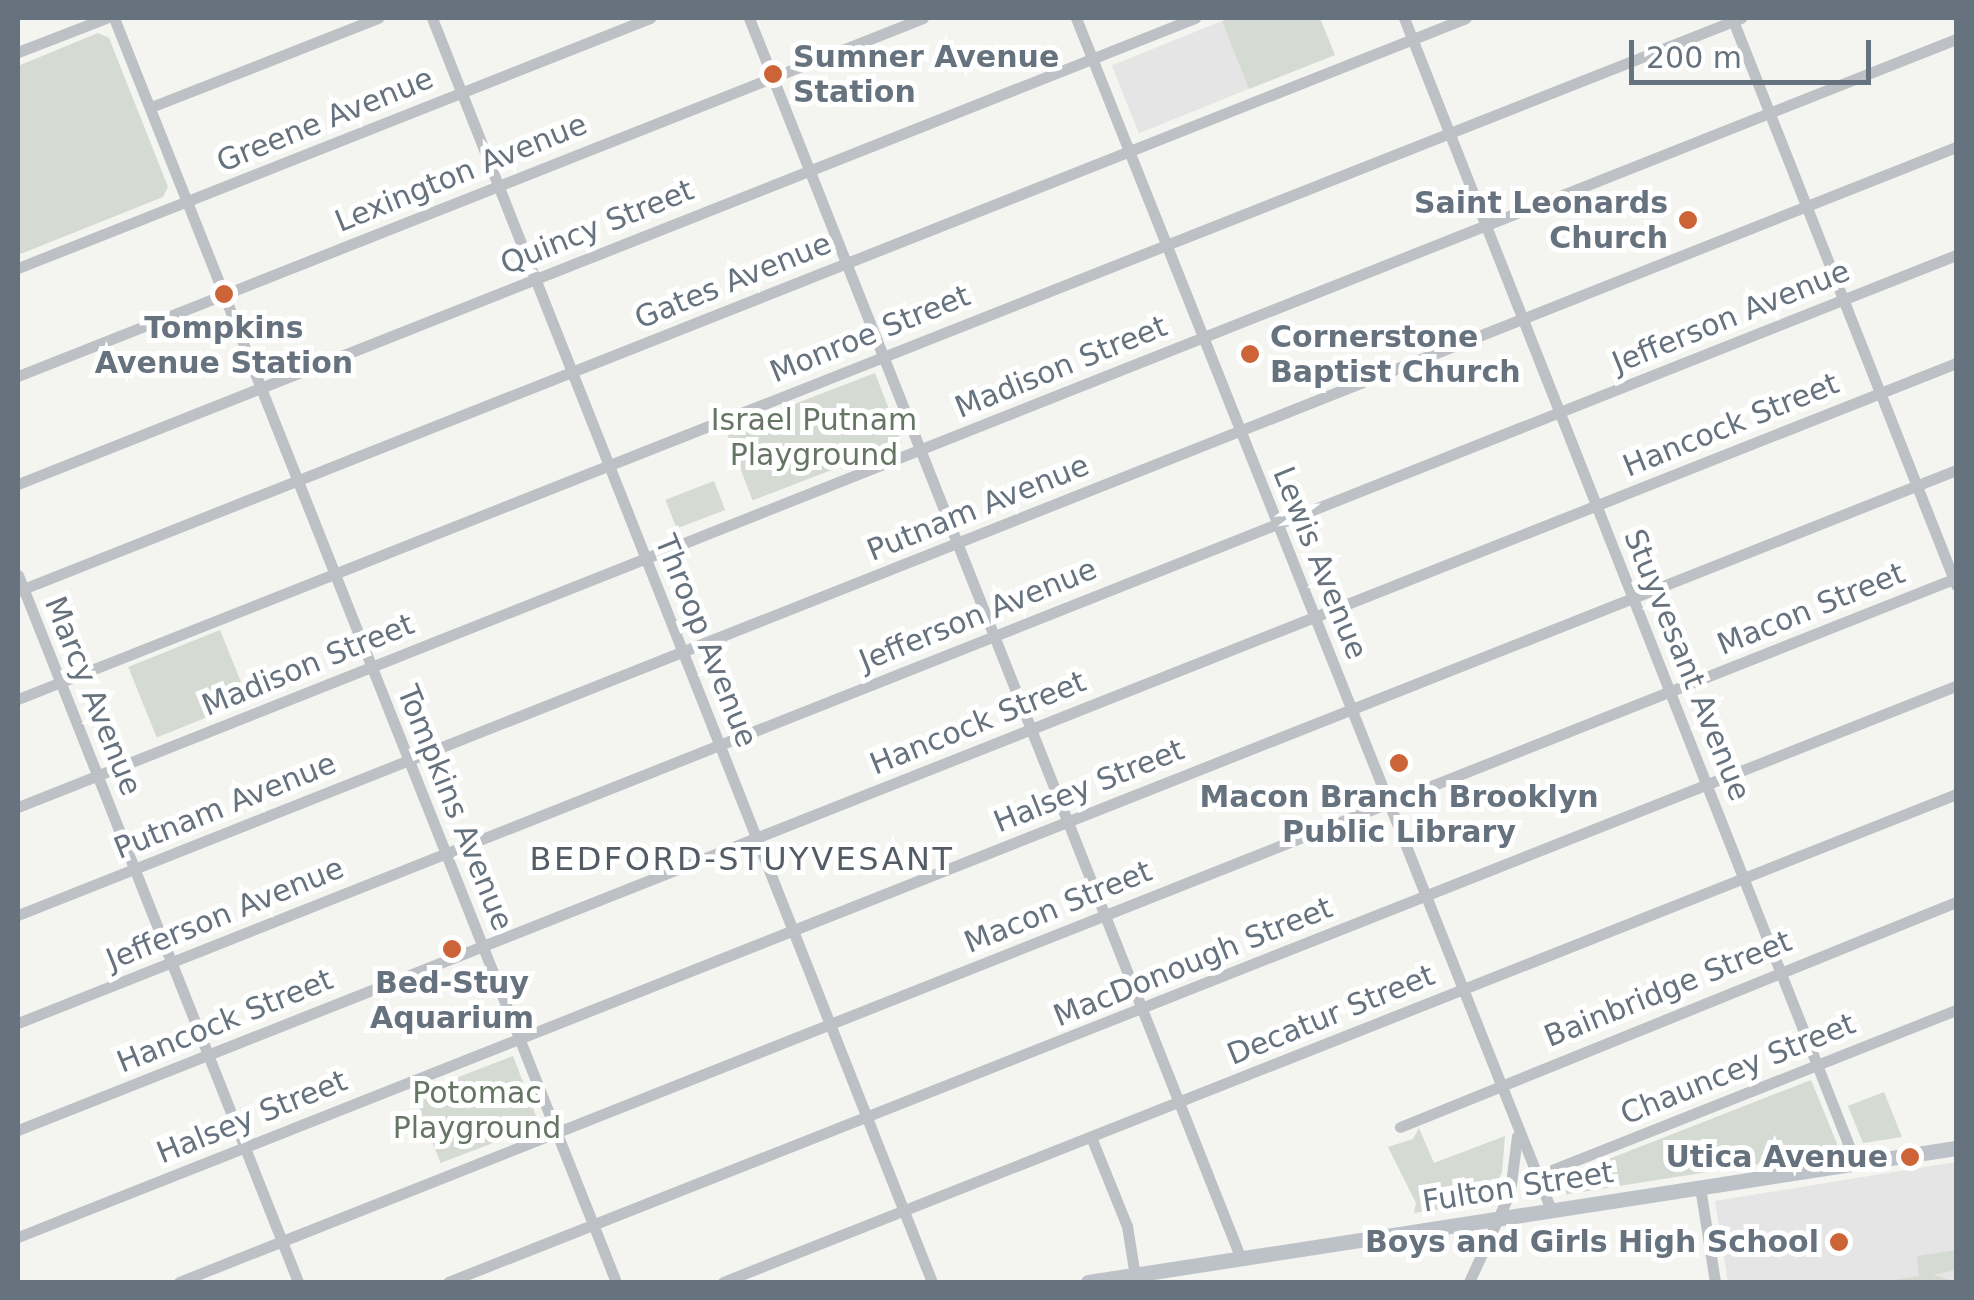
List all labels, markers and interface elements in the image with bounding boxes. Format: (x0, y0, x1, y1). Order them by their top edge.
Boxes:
scale bar (1634, 20, 1876, 82)
place label: Sumner Avenue Station (793, 39, 1059, 110)
text: 200 m (1646, 40, 1742, 75)
street label: Greene Avenue (211, 60, 439, 180)
marker: Sumner Avenue Station (762, 63, 784, 85)
street label: Lexington Avenue (330, 106, 592, 240)
street label: Quincy Street (495, 172, 699, 282)
place label: Saint Leonards Church (1414, 185, 1668, 256)
marker: Saint Leonards Church (1677, 209, 1699, 231)
street label: Gates Avenue (630, 225, 836, 337)
street label: Jefferson Avenue (1607, 253, 1855, 381)
street label: Monroe Street (765, 278, 975, 390)
marker: Tompkins Avenue Station (213, 283, 235, 305)
street label: Madison Street (950, 308, 1172, 426)
place label: Tompkins Avenue Station (95, 310, 353, 380)
place label: Cornerstone Baptist Church (1270, 319, 1521, 390)
marker: Cornerstone Baptist Church (1239, 343, 1261, 365)
street label: Hancock Street (1618, 365, 1844, 485)
park label: Israel Putnam Playground (711, 402, 917, 472)
street label: Putnam Avenue (862, 447, 1094, 569)
street label: Lewis Avenue (1265, 462, 1375, 664)
street label: Stuyvesant Avenue (1616, 524, 1758, 806)
street label: Throop Avenue (647, 530, 765, 752)
street label: Jefferson Avenue (854, 551, 1102, 679)
street label: Macon Street (1712, 555, 1910, 663)
street label: Marcy Avenue (37, 591, 149, 801)
street label: Madison Street (197, 606, 419, 724)
street label: Hancock Street (865, 663, 1091, 783)
street label: Tompkins Avenue (389, 680, 521, 936)
street label: Halsey Street (989, 732, 1189, 840)
street label: Putnam Avenue (109, 745, 341, 867)
marker: Macon Branch Brooklyn Public Library (1388, 752, 1410, 774)
place label: Macon Branch Brooklyn Public Library (1199, 779, 1599, 850)
district label: BEDFORD-STUYVESANT (529, 840, 955, 878)
street label: Jefferson Avenue (101, 850, 349, 978)
street label: Macon Street (959, 853, 1157, 961)
street label: MacDonough Street (1048, 890, 1338, 1034)
street label: Bainbridge Street (1539, 923, 1797, 1055)
marker: Bed-Stuy Aquarium (441, 938, 463, 960)
street label: Decatur Street (1222, 957, 1440, 1073)
street label: Hancock Street (112, 961, 338, 1081)
place label: Bed-Stuy Aquarium (370, 965, 534, 1036)
street label: Chauncey Street (1615, 1006, 1861, 1132)
street label: Halsey Street (152, 1063, 352, 1171)
park label: Potomac Playground (393, 1075, 561, 1146)
place label: Utica Avenue (1665, 1139, 1888, 1175)
marker: Utica Avenue (1897, 1144, 1923, 1170)
street label: Fulton Street (1420, 1154, 1616, 1220)
place label: Boys and Girls High School (1365, 1224, 1819, 1260)
marker: Boys and Girls High School (1828, 1231, 1850, 1253)

